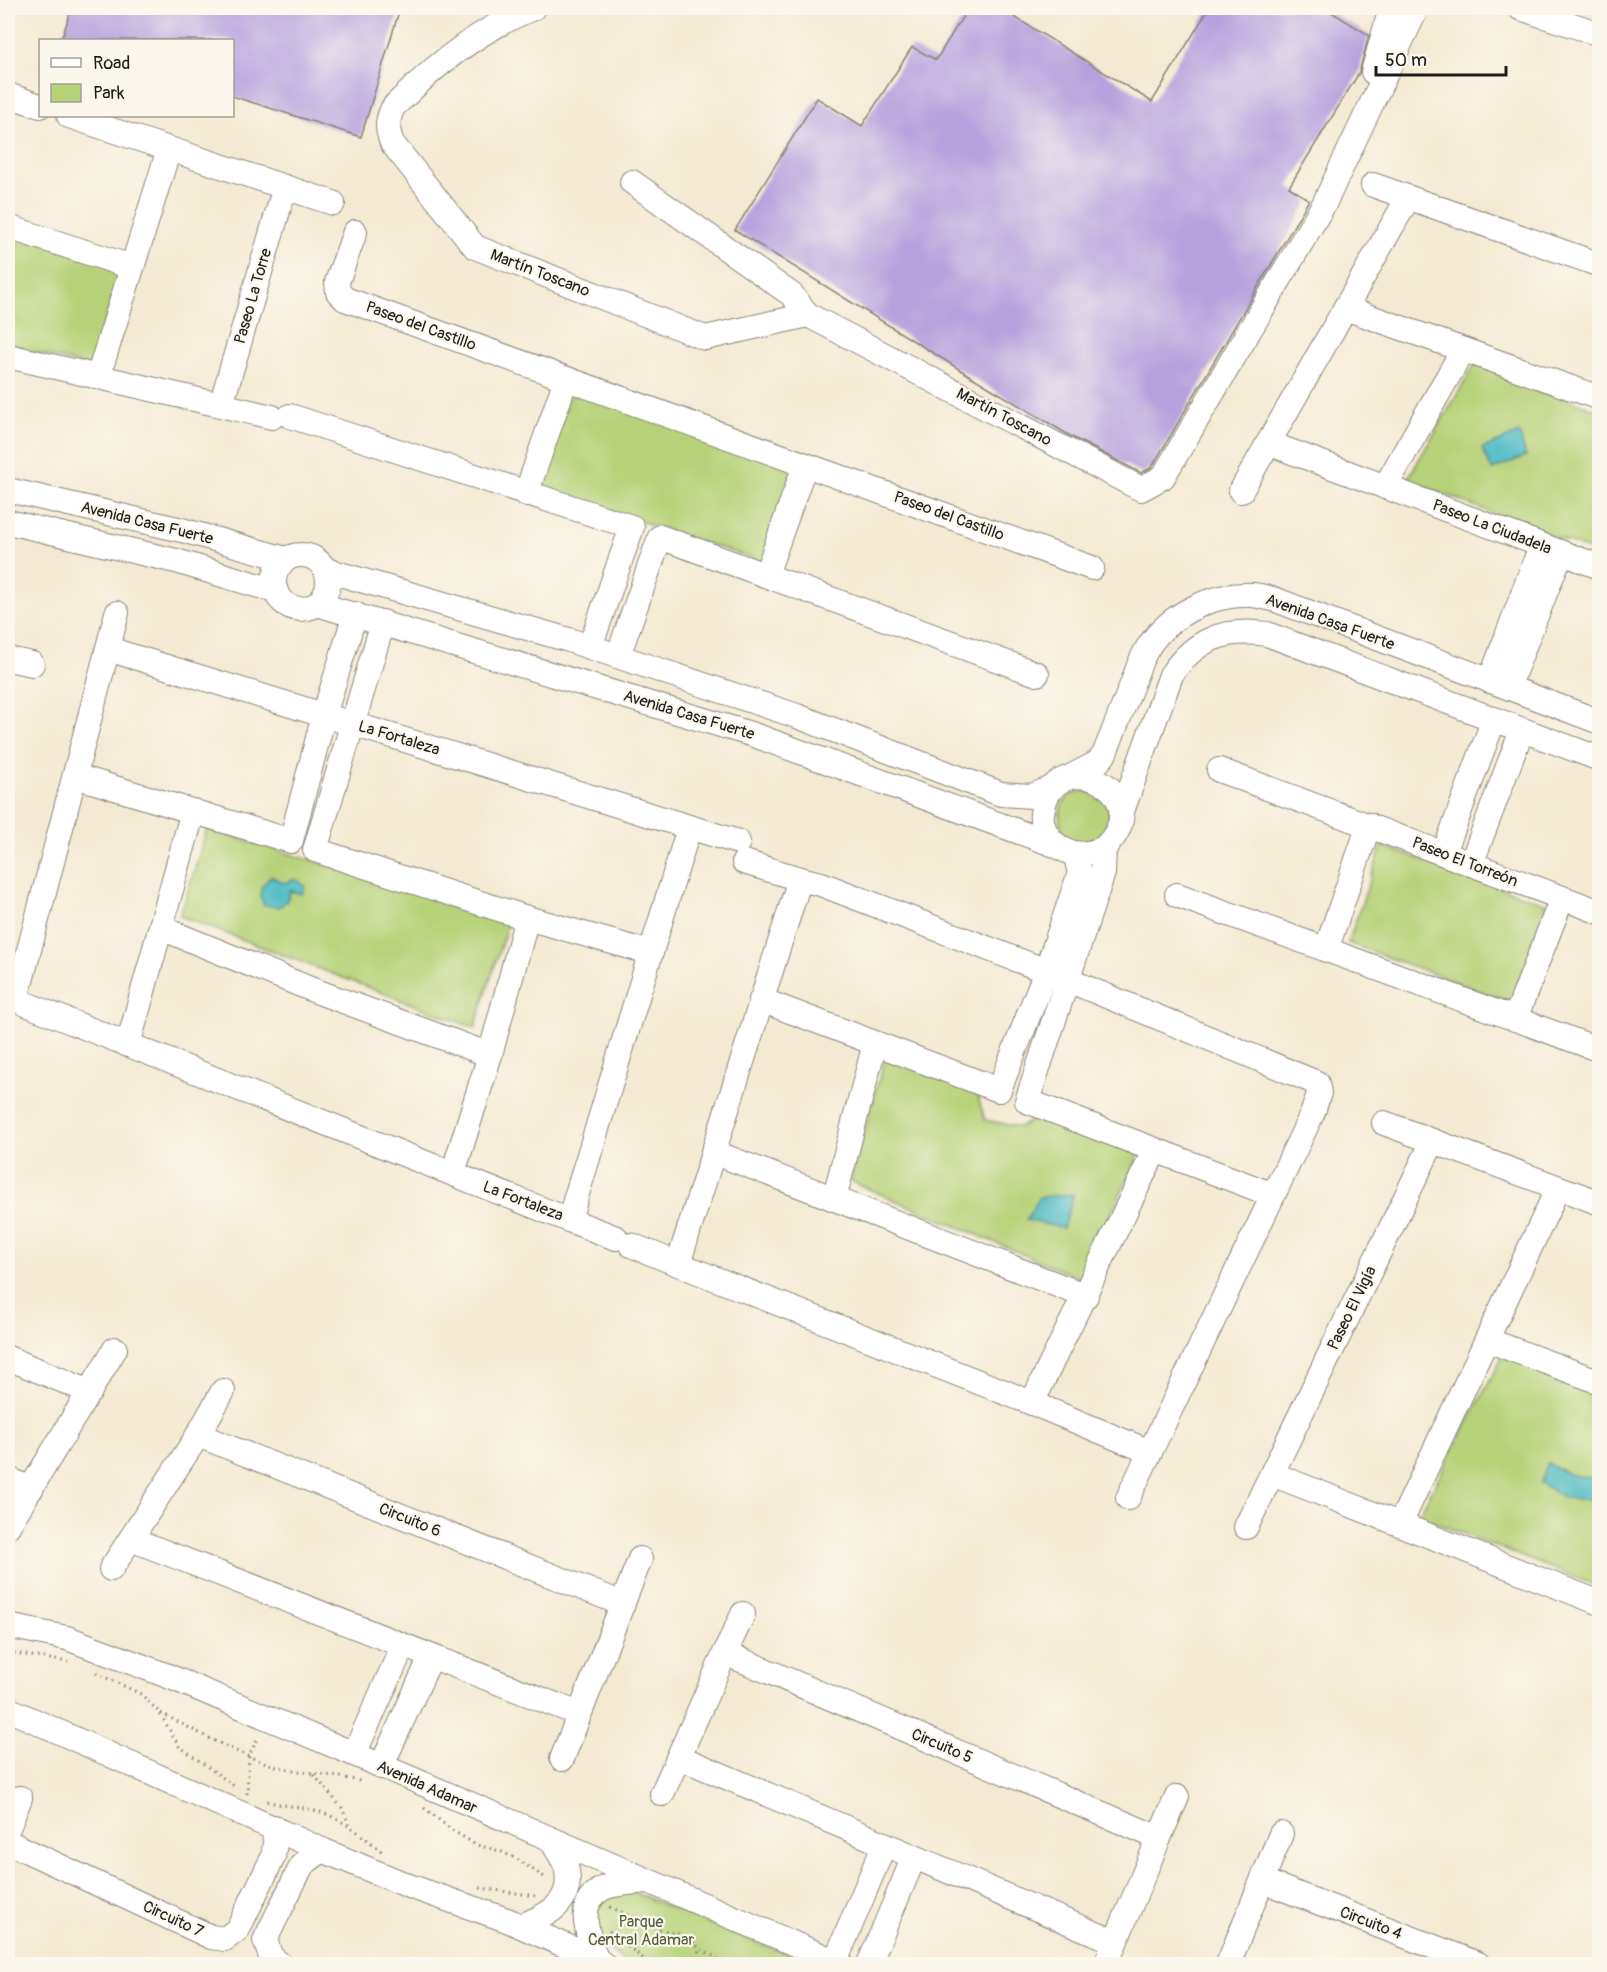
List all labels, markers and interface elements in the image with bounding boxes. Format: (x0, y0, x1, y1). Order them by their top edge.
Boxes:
legend (39, 39, 234, 117)
scale bar (1376, 39, 1506, 77)
text: 50 m (1385, 49, 1427, 72)
text: Road (93, 52, 130, 75)
text: Park (93, 82, 125, 105)
street label: Martín Toscano (487, 245, 593, 301)
street label: Paseo La Torre (230, 246, 276, 346)
street label: Paseo del Castillo (363, 297, 479, 355)
street label: Martín Toscano (953, 384, 1055, 451)
street label: Paseo del Castillo (891, 487, 1007, 545)
street label: Paseo La Ciudadela (1430, 495, 1554, 559)
street label: Avenida Casa Fuerte (79, 497, 215, 549)
street label: Avenida Casa Fuerte (1263, 589, 1397, 655)
street label: Avenida Casa Fuerte (621, 686, 757, 744)
street label: La Fortaleza (356, 716, 442, 760)
street label: Paseo El Torreón (1409, 833, 1521, 891)
street label: La Fortaleza (480, 1177, 566, 1225)
street label: Paseo El Vigía (1323, 1263, 1381, 1353)
street label: Circuito 6 (376, 1499, 444, 1541)
street label: Circuito 5 (908, 1724, 976, 1768)
street label: Avenida Adamar (374, 1756, 481, 1818)
street label: Circuito 7 (140, 1896, 207, 1942)
street label: Circuito 4 (1337, 1902, 1405, 1944)
park label: Parque Central Adamar (588, 1912, 694, 1950)

